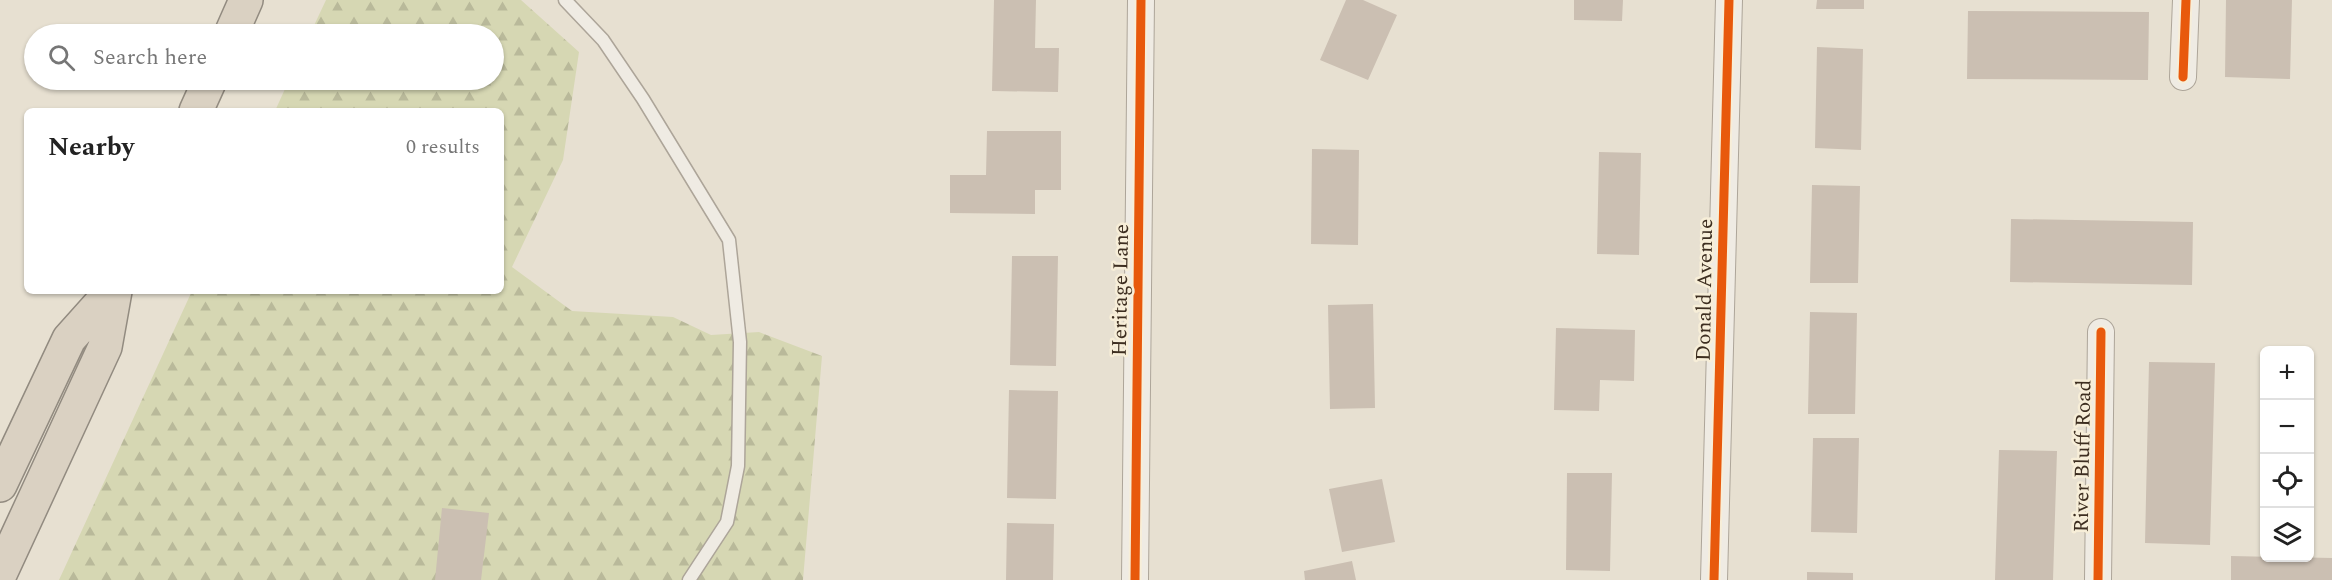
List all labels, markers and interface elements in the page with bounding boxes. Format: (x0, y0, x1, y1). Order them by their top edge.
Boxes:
search box (24, 24, 504, 90)
icon: search (45, 41, 78, 74)
text: Search here (93, 41, 207, 74)
text: Nearby (48, 127, 134, 167)
text: 0 results (406, 132, 480, 162)
street label: Donald Avenue (1688, 219, 1722, 361)
street label: Heritage Lane (1104, 224, 1138, 356)
map controls (2260, 346, 2314, 562)
button: + (2260, 346, 2314, 400)
street label: River Bluff Road (2066, 379, 2100, 533)
button: − (2260, 400, 2314, 454)
button: locate (2260, 454, 2314, 508)
button: layers (2260, 508, 2314, 562)

